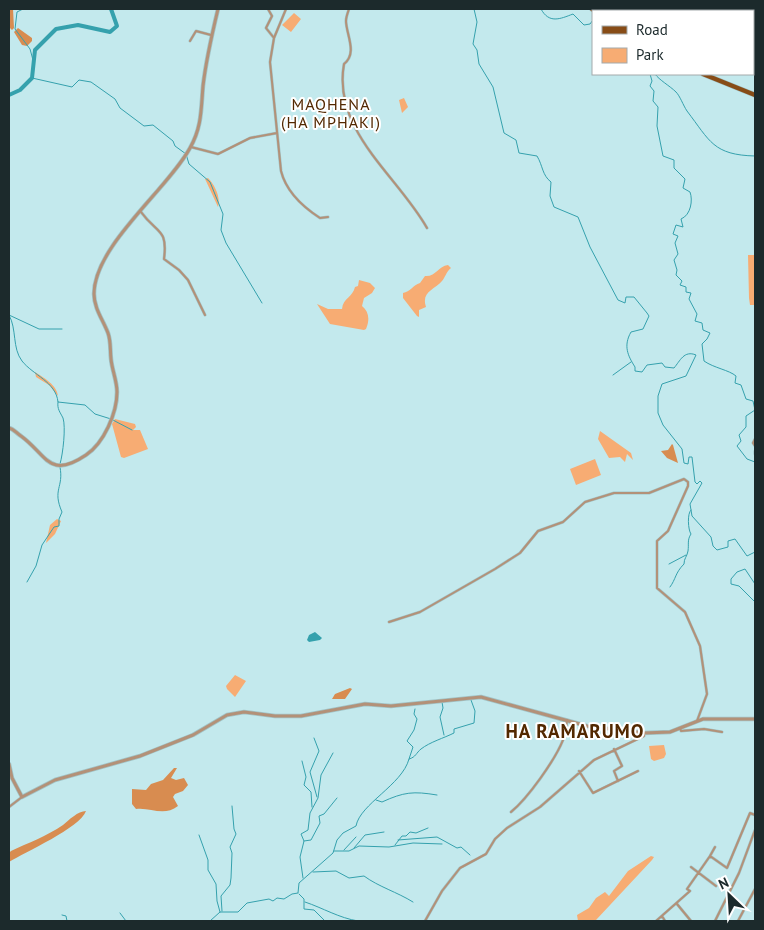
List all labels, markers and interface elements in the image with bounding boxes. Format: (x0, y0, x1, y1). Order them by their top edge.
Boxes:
legend (592, 10, 754, 75)
text: Road (636, 20, 668, 39)
text: Park (636, 45, 664, 64)
district label: MAQHENA (HA MPHAKI) (281, 94, 381, 132)
district label: HA RAMARUMO (505, 719, 645, 743)
north arrow (704, 870, 754, 920)
text: N (716, 873, 731, 893)

